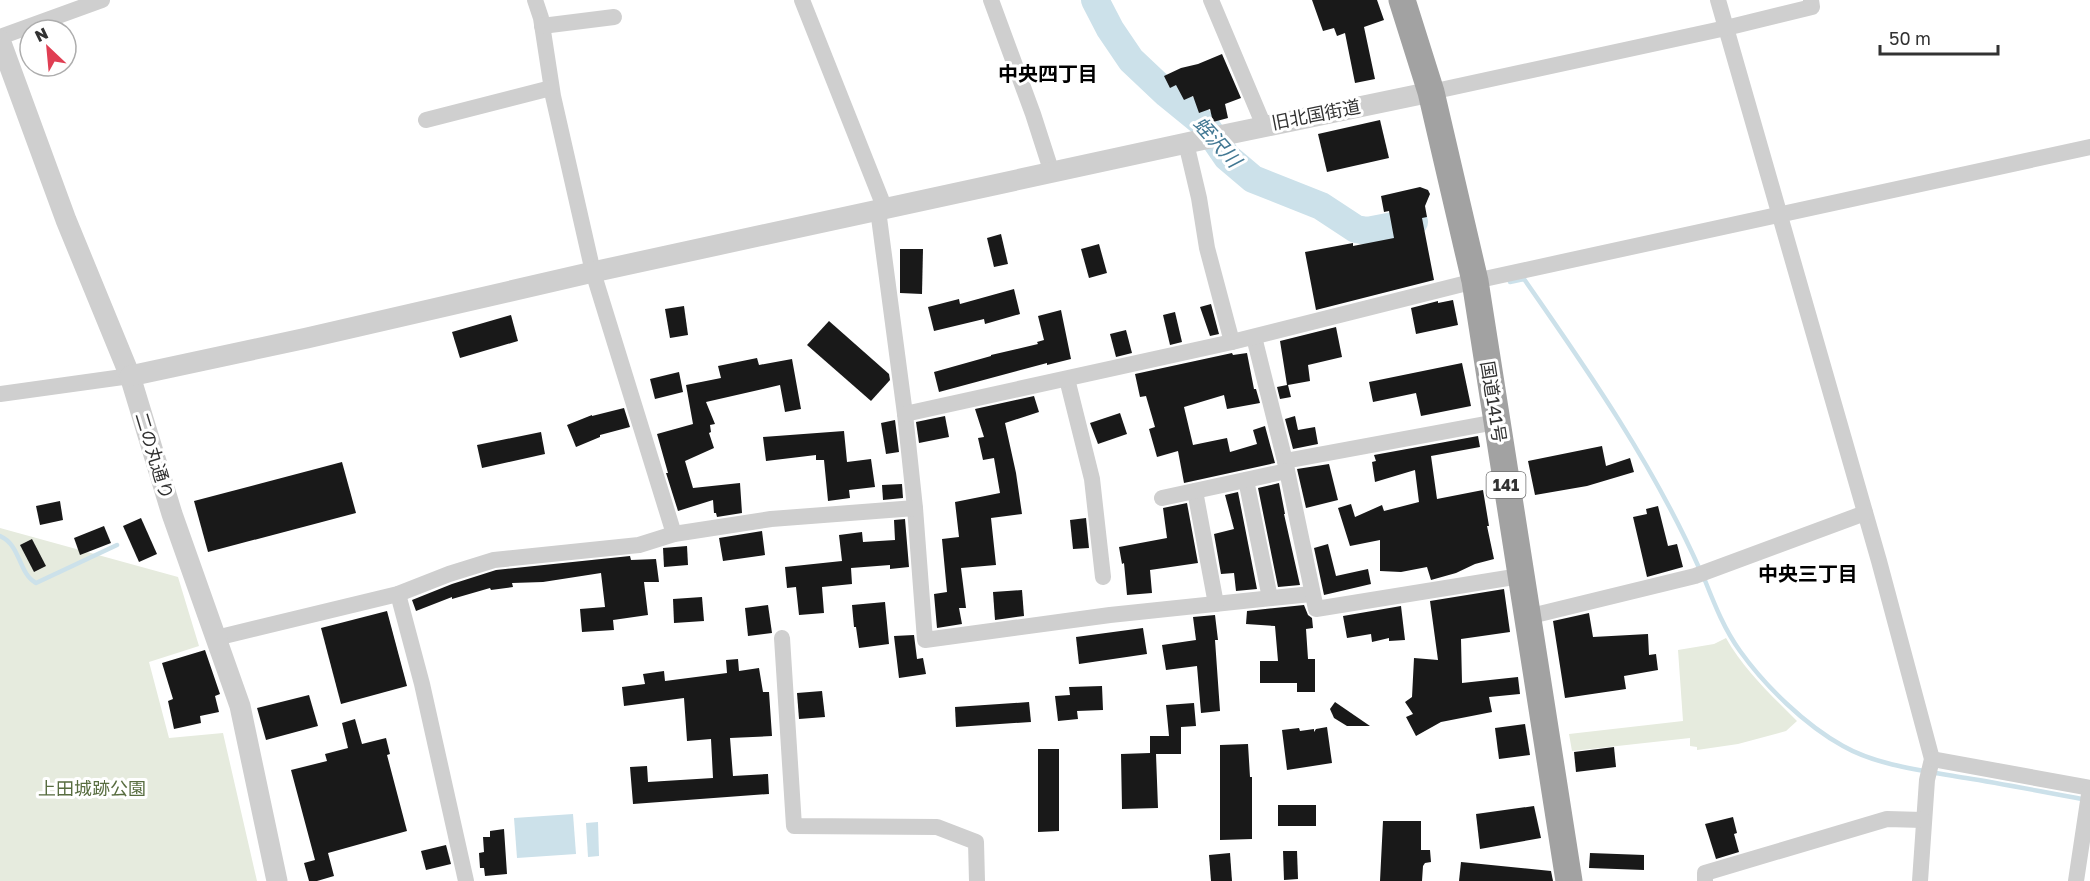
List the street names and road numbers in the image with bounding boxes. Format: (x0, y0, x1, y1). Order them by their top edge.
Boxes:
street label: 旧北国街道 (1270, 95, 1362, 133)
street label: 国道141号 (1477, 359, 1511, 444)
street label: 二の丸通り (131, 409, 179, 502)
road number: 141 (1486, 472, 1526, 498)

